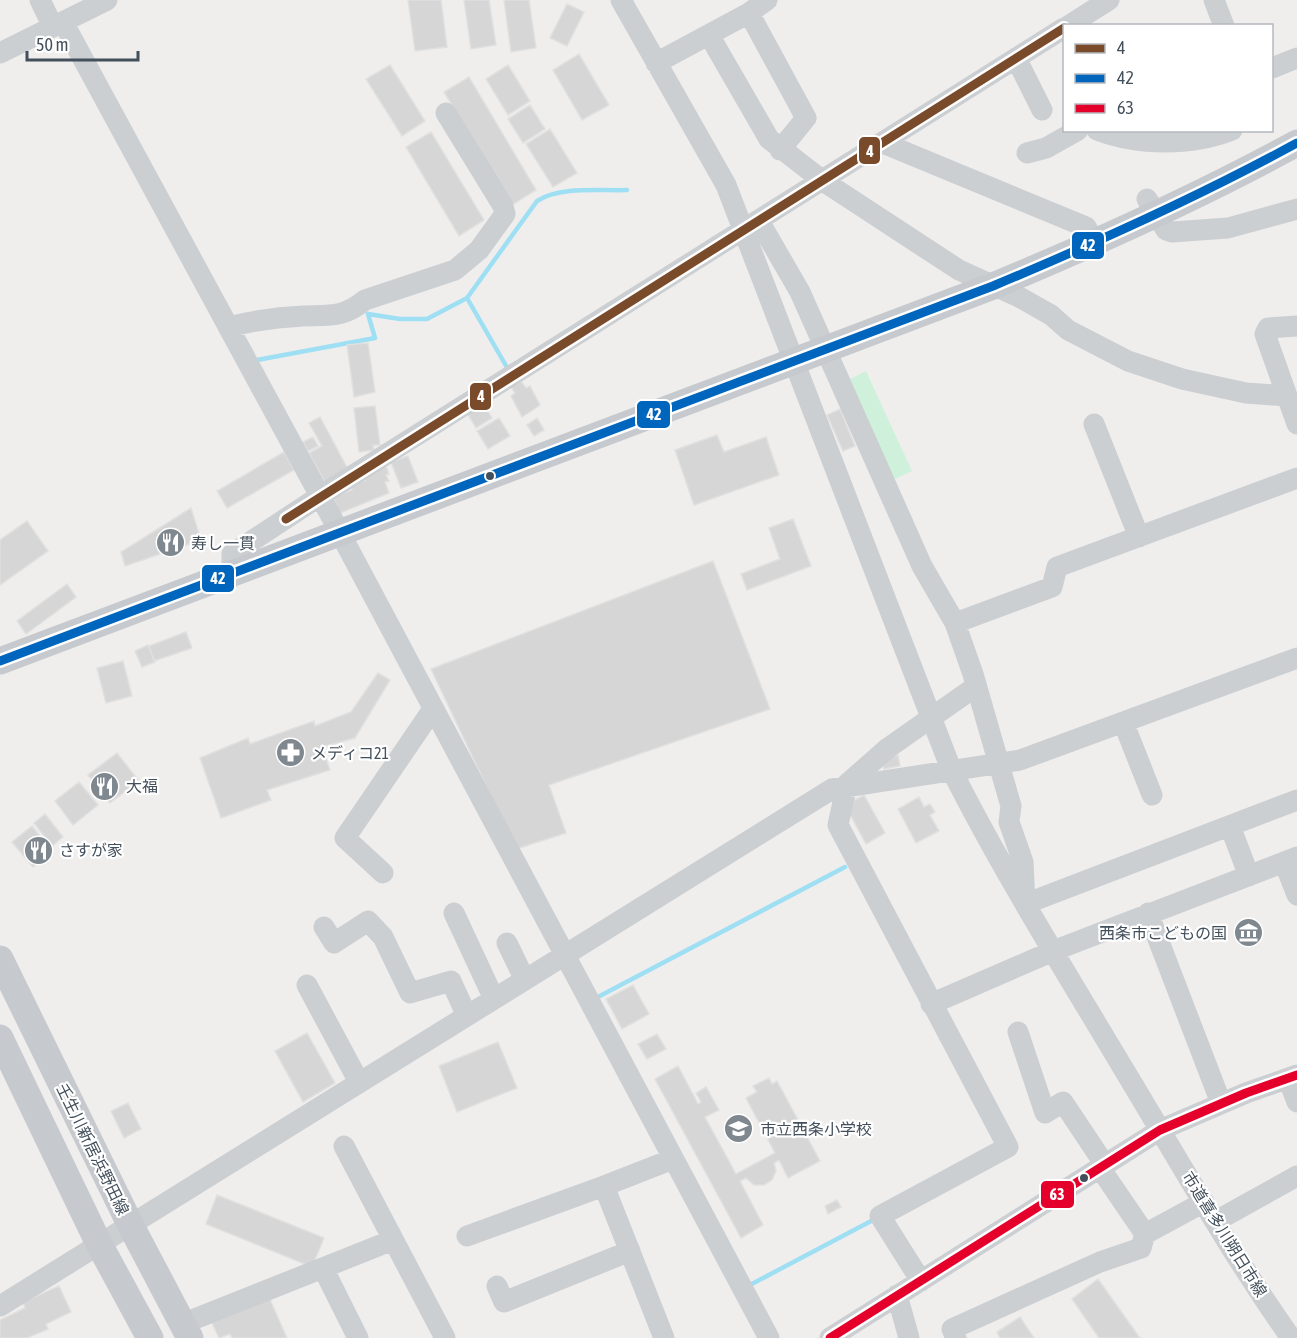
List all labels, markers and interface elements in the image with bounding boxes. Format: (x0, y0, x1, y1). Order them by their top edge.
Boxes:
scale bar (27, 24, 138, 62)
legend (1063, 24, 1273, 132)
text: 50 m (36, 34, 68, 55)
text: 4 (1117, 37, 1125, 58)
text: 42 (1117, 67, 1134, 88)
text: 63 (1117, 97, 1134, 118)
line badge: 4 (858, 136, 881, 165)
text: 4 (865, 142, 874, 160)
line badge: 42 (1071, 231, 1105, 260)
text: 42 (1079, 236, 1096, 254)
line badge: 4 (469, 382, 492, 411)
text: 4 (476, 387, 485, 405)
line badge: 42 (636, 400, 671, 429)
text: 42 (645, 405, 662, 423)
unlabelled marker (484, 470, 496, 482)
restaurant icon: 寿し一貫 (154, 527, 186, 559)
place label: 寿し一貫 (191, 534, 255, 552)
line badge: 42 (201, 564, 235, 593)
text: 42 (209, 569, 226, 587)
pharmacy icon: メディコ21 (274, 737, 306, 769)
place label: メディコ21 (311, 744, 389, 762)
restaurant icon: 大福 (89, 770, 121, 802)
place label: 大福 (126, 777, 158, 795)
restaurant icon: さすが家 (22, 834, 54, 866)
place label: さすが家 (59, 841, 123, 859)
museum icon: 西条市こどもの国 (1232, 917, 1264, 949)
place label: 西条市こどもの国 (1099, 924, 1227, 942)
street label: 壬生川新居浜野田線 (53, 1080, 133, 1218)
school or university icon: 市立西条小学校 (723, 1113, 755, 1145)
place label: 市立西条小学校 (760, 1120, 872, 1138)
street label: 市道喜多川朔日市線 (1179, 1168, 1271, 1300)
unlabelled marker (1078, 1172, 1090, 1184)
line badge: 63 (1040, 1180, 1075, 1209)
text: 63 (1049, 1185, 1065, 1203)

